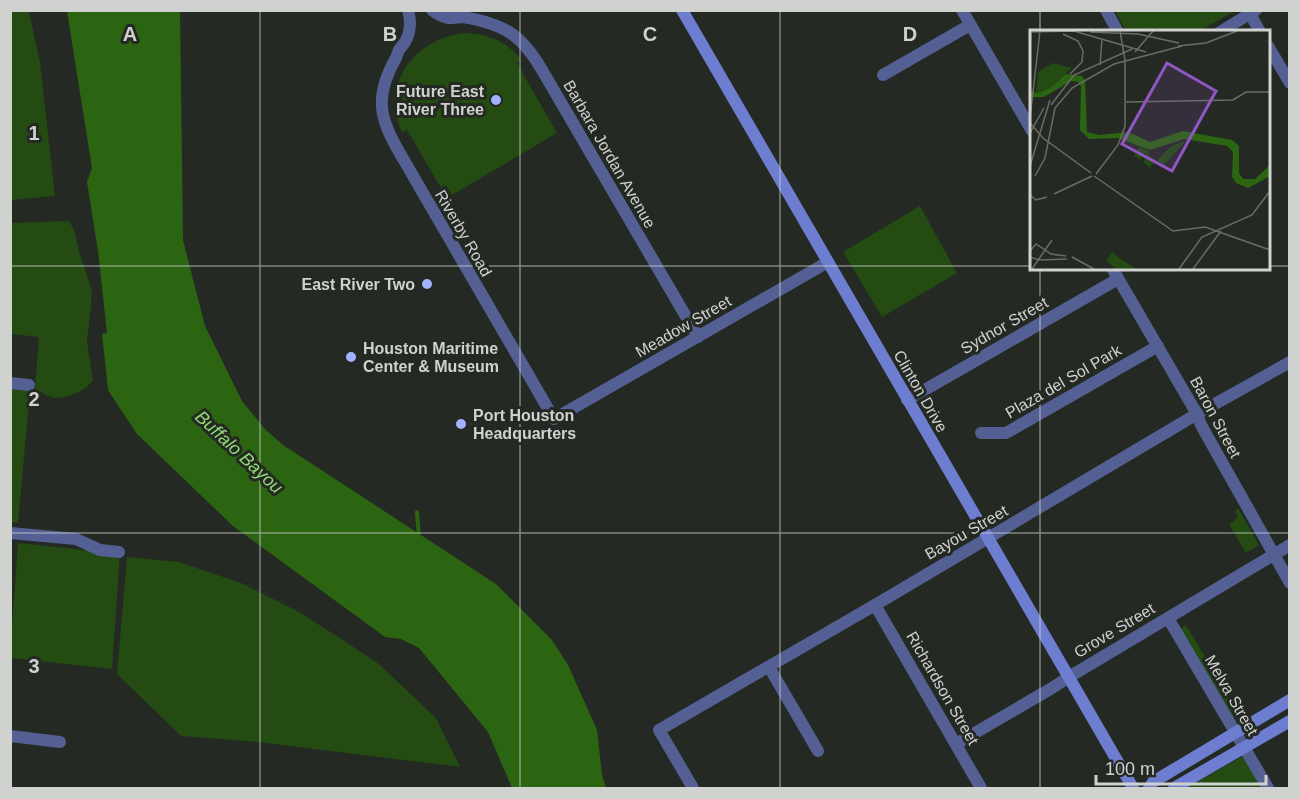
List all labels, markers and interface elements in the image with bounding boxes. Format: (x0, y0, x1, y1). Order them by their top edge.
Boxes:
text: A (123, 23, 137, 45)
text: B (383, 23, 397, 45)
text: C (643, 23, 657, 45)
text: D (903, 23, 917, 45)
inset map (1030, 30, 1270, 270)
street label: Barbara Jordan Avenue (560, 77, 659, 231)
place label: Future East River Three (396, 83, 485, 118)
marker: Future East River Three (489, 93, 503, 107)
text: 1 (28, 122, 40, 144)
street label: Riverby Road (432, 187, 495, 279)
place label: East River Two (301, 276, 415, 293)
marker: East River Two (420, 277, 434, 291)
street label: Meadow Street (632, 292, 735, 361)
street label: Sydnor Street (958, 293, 1051, 357)
place label: Houston Maritime Center & Museum (363, 340, 499, 375)
street label: Plaza del Sol Park (1002, 341, 1125, 421)
street label: Clinton Drive (890, 347, 951, 435)
marker: Houston Maritime Center & Museum (344, 350, 358, 364)
street label: Baron Street (1187, 374, 1244, 461)
text: 2 (28, 388, 40, 410)
water label: Buffalo Bayou (191, 406, 287, 498)
place label: Port Houston Headquarters (473, 407, 576, 442)
marker: Port Houston Headquarters (454, 417, 468, 431)
street label: Bayou Street (922, 502, 1011, 563)
street label: Grove Street (1071, 599, 1158, 661)
street label: Richardson Street (903, 629, 982, 748)
street label: Melva Street (1202, 652, 1262, 739)
text: 3 (28, 655, 40, 677)
scale bar (1096, 748, 1266, 786)
text: 100 m (1105, 759, 1155, 779)

